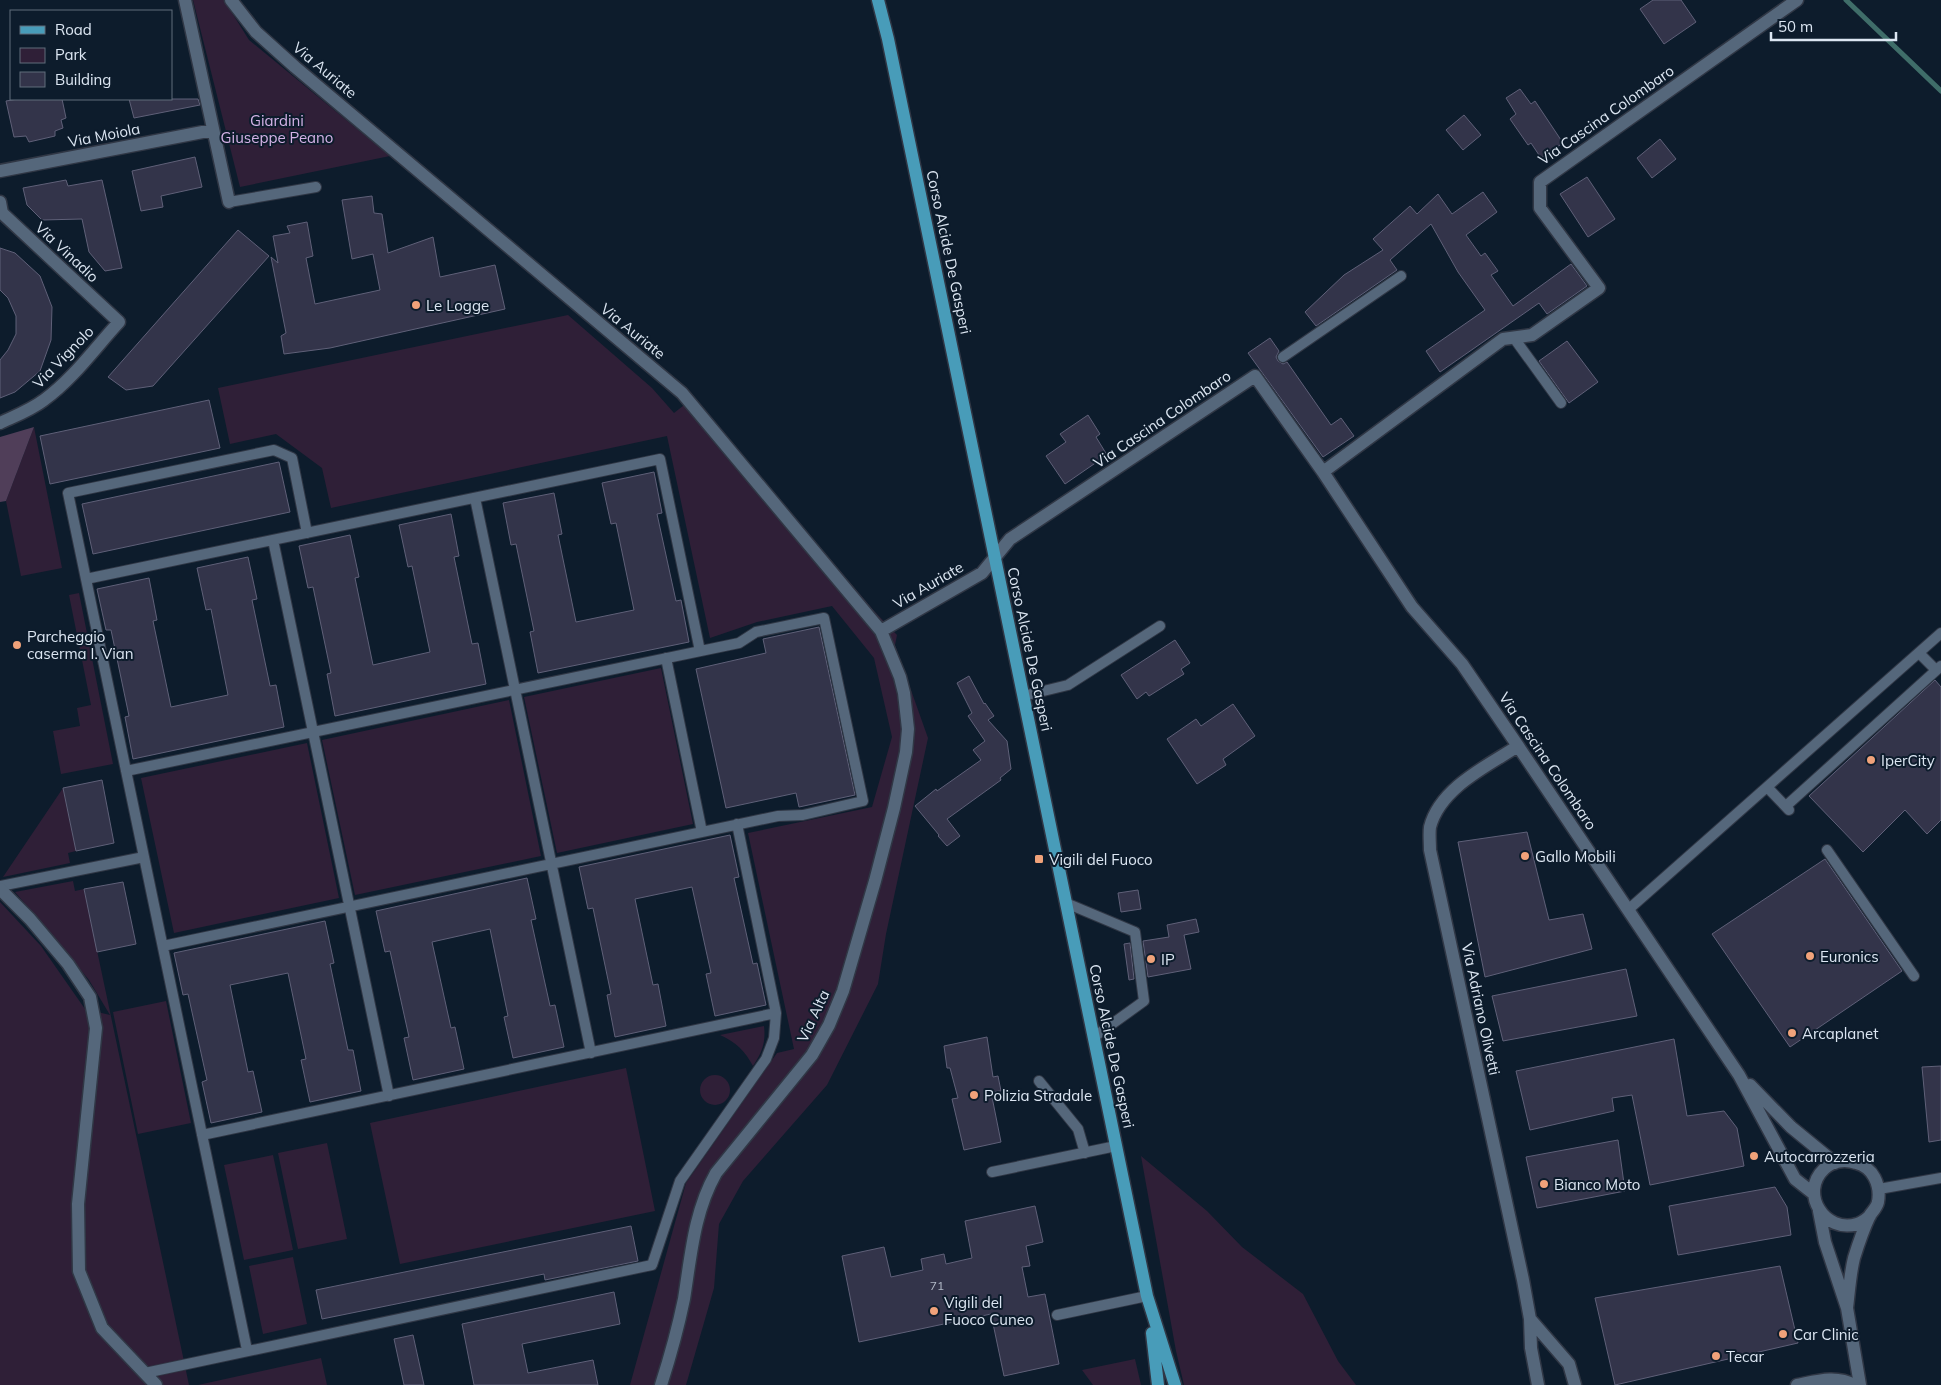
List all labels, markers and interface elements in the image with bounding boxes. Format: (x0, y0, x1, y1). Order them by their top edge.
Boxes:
legend (10, 10, 172, 100)
scale bar (1771, 10, 1896, 42)
text: 50 m (1778, 17, 1813, 36)
text: Road (55, 20, 92, 39)
street label: Via Auriate (289, 38, 361, 102)
text: Park (55, 45, 87, 64)
street label: Via Cascina Colombaro (1534, 61, 1678, 169)
text: Building (55, 70, 111, 89)
park label: Giardini Giuseppe Peano (221, 111, 333, 147)
street label: Via Moiola (66, 119, 142, 151)
street label: Corso Alcide De Gasperi (922, 168, 976, 336)
street label: Via Vinadio (31, 218, 103, 286)
place label: Le Logge (426, 296, 489, 315)
marker: Le Logge (410, 299, 422, 311)
street label: Via Auriate (597, 299, 669, 363)
street label: Via Vignolo (29, 322, 97, 392)
street label: Via Cascina Colombaro (1090, 366, 1234, 472)
street label: Via Auriate (889, 557, 967, 613)
street label: Corso Alcide De Gasperi (1003, 565, 1057, 733)
place label: Parcheggio caserma I. Vian (27, 627, 134, 663)
marker: Parcheggio caserma I. Vian (11, 639, 23, 651)
street label: Via Cascina Colombaro (1495, 689, 1601, 833)
place label: IperCity (1881, 751, 1935, 770)
marker: IperCity (1865, 754, 1877, 766)
place label: Gallo Mobili (1535, 847, 1616, 866)
place label: Vigili del Fuoco (1049, 850, 1153, 869)
marker: Gallo Mobili (1519, 850, 1531, 862)
marker: Vigili del Fuoco (1033, 853, 1045, 865)
street label: Via Adriano Olivetti (1458, 941, 1504, 1077)
place label: Euronics (1820, 947, 1879, 966)
place label: IP (1161, 950, 1175, 969)
marker: Euronics (1804, 950, 1816, 962)
marker: IP (1145, 953, 1157, 965)
street label: Corso Alcide De Gasperi (1085, 962, 1139, 1130)
street label: Via Alta (793, 987, 833, 1045)
place label: Arcaplanet (1802, 1024, 1879, 1043)
marker: Arcaplanet (1786, 1027, 1798, 1039)
place label: Polizia Stradale (984, 1086, 1092, 1105)
marker: Polizia Stradale (968, 1089, 980, 1101)
place label: Autocarrozzeria (1764, 1147, 1875, 1166)
marker: Autocarrozzeria (1748, 1150, 1760, 1162)
place label: Bianco Moto (1554, 1175, 1640, 1194)
marker: Bianco Moto (1538, 1178, 1550, 1190)
house number: 71 (930, 1278, 944, 1293)
place label: Vigili del Fuoco Cuneo (944, 1293, 1034, 1329)
marker: Vigili del Fuoco Cuneo (928, 1305, 940, 1317)
place label: Car Clinic (1793, 1325, 1859, 1344)
marker: Car Clinic (1777, 1328, 1789, 1340)
place label: Tecar (1726, 1347, 1764, 1366)
marker: Tecar (1710, 1350, 1722, 1362)

